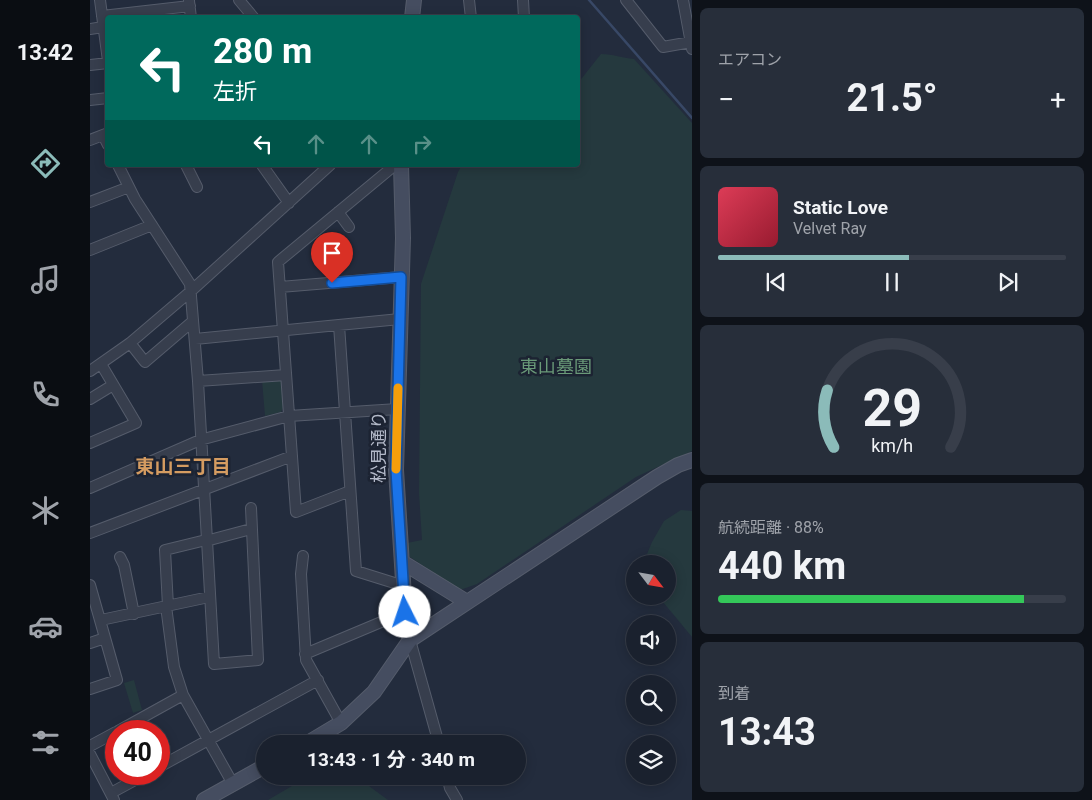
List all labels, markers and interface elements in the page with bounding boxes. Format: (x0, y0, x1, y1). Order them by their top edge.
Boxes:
text: 280 m (213, 31, 312, 72)
icon: left (130, 35, 195, 100)
text: 13:42 (17, 40, 73, 65)
text: エアコン (718, 50, 782, 69)
text: 21.5° (846, 76, 938, 120)
text: 左折 (213, 79, 257, 104)
text: − (718, 83, 734, 116)
text: + (1050, 83, 1066, 116)
icon: left (249, 130, 277, 158)
icon: ahead (302, 130, 330, 158)
icon: ahead (355, 130, 383, 158)
icon: right (408, 130, 436, 158)
icon: directions (28, 146, 63, 181)
text: Static Love (793, 196, 888, 219)
text: Velvet Ray (793, 219, 867, 238)
pin (311, 232, 353, 283)
icon: arrive (318, 239, 346, 267)
icon: music (28, 262, 63, 297)
icon: previous (762, 268, 790, 296)
icon: pause (878, 268, 906, 296)
icon: next (994, 268, 1022, 296)
park label: 東山墓園 (520, 356, 592, 377)
icon: phone (28, 377, 63, 412)
text: 29 (862, 378, 922, 439)
street label: 松見通り (368, 411, 389, 483)
text: km/h (871, 435, 913, 456)
district label: 東山三丁目 (135, 455, 231, 478)
icon: climate (28, 493, 63, 528)
text: 航続距離 · 88% (718, 518, 824, 537)
text: 440 km (718, 544, 846, 588)
north arrow (626, 555, 676, 605)
map controls (626, 555, 676, 785)
position arrow (378, 585, 430, 637)
icon: car (28, 609, 63, 644)
button: sound (626, 615, 676, 665)
button: search (626, 675, 676, 725)
text: 到着 (718, 684, 750, 703)
text: 13:43 (718, 710, 816, 754)
speed limit sign: 40 (105, 720, 170, 785)
icon: filters (28, 725, 63, 760)
button: layers (626, 735, 676, 785)
text: 13:43 · 1 分 · 340 m (307, 748, 475, 771)

